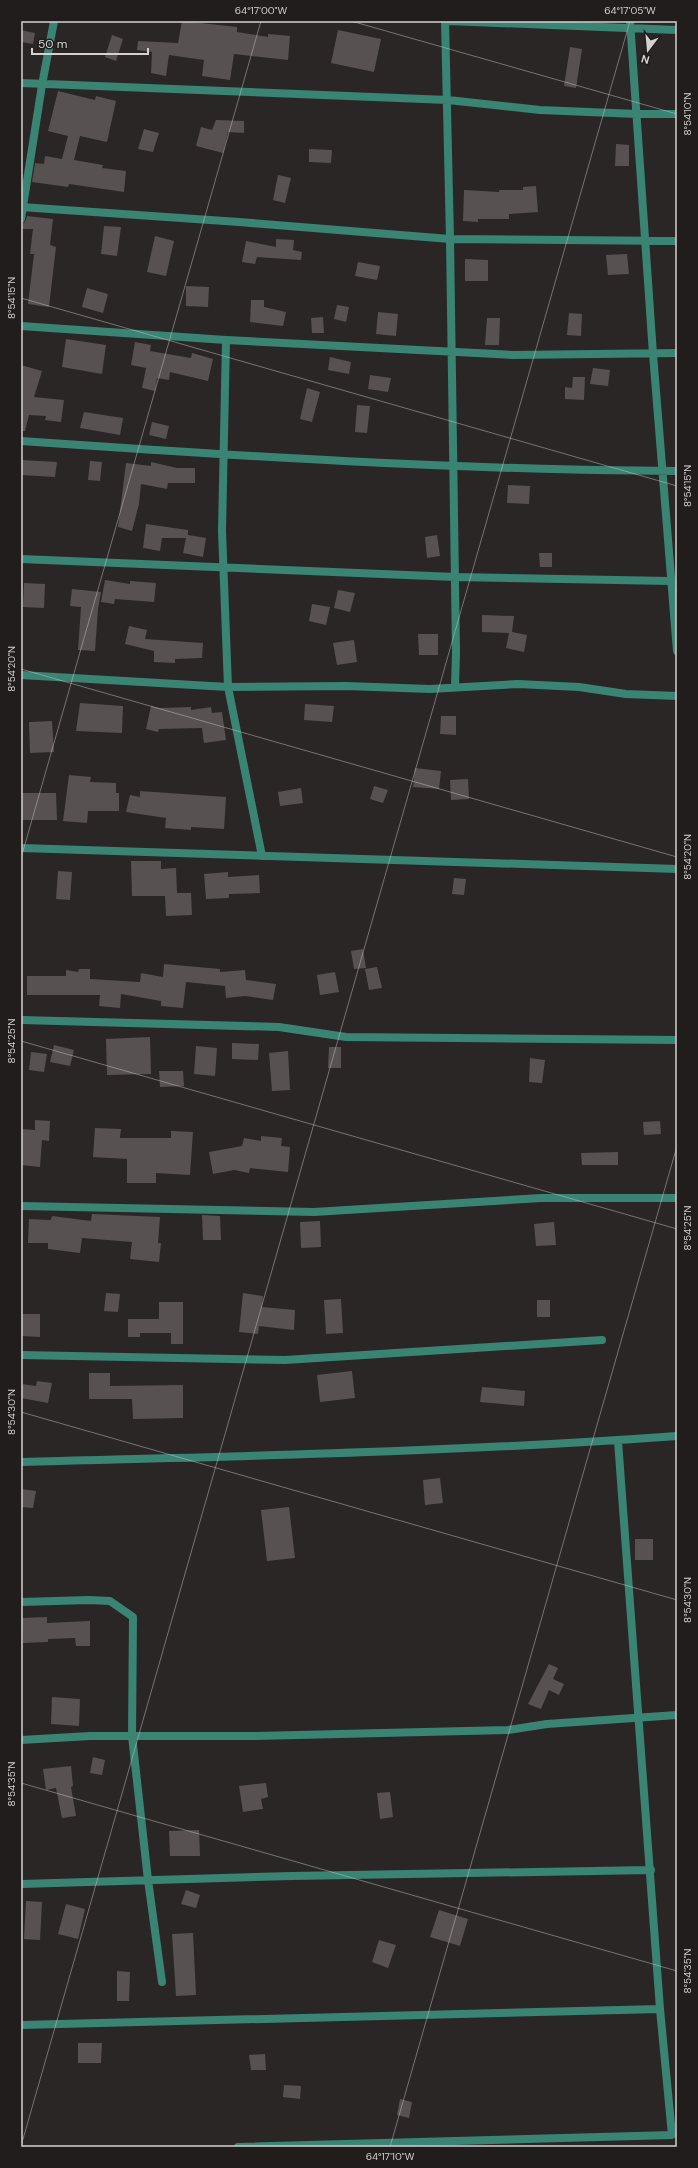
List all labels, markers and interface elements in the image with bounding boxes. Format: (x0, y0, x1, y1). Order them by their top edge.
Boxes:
text: 64°17'00"W (235, 4, 288, 17)
text: 64°17'05"W (604, 4, 656, 17)
scale bar (32, 30, 148, 56)
north arrow (628, 30, 668, 70)
text: 50 m (38, 36, 67, 52)
text: N (639, 52, 651, 67)
text: 8°54'10"N (681, 92, 694, 136)
text: 8°54'15"N (5, 277, 18, 319)
text: 8°54'15"N (681, 465, 694, 507)
text: 8°54'20"N (5, 646, 18, 692)
text: 8°54'20"N (681, 834, 694, 880)
text: 8°54'25"N (5, 1019, 18, 1063)
text: 8°54'25"N (681, 1206, 694, 1250)
text: 8°54'30"N (5, 1389, 18, 1435)
text: 8°54'30"N (681, 1577, 694, 1623)
text: 8°54'35"N (5, 1761, 18, 1806)
text: 8°54'35"N (681, 1948, 694, 1993)
text: 64°17'10"W (366, 2150, 415, 2163)

